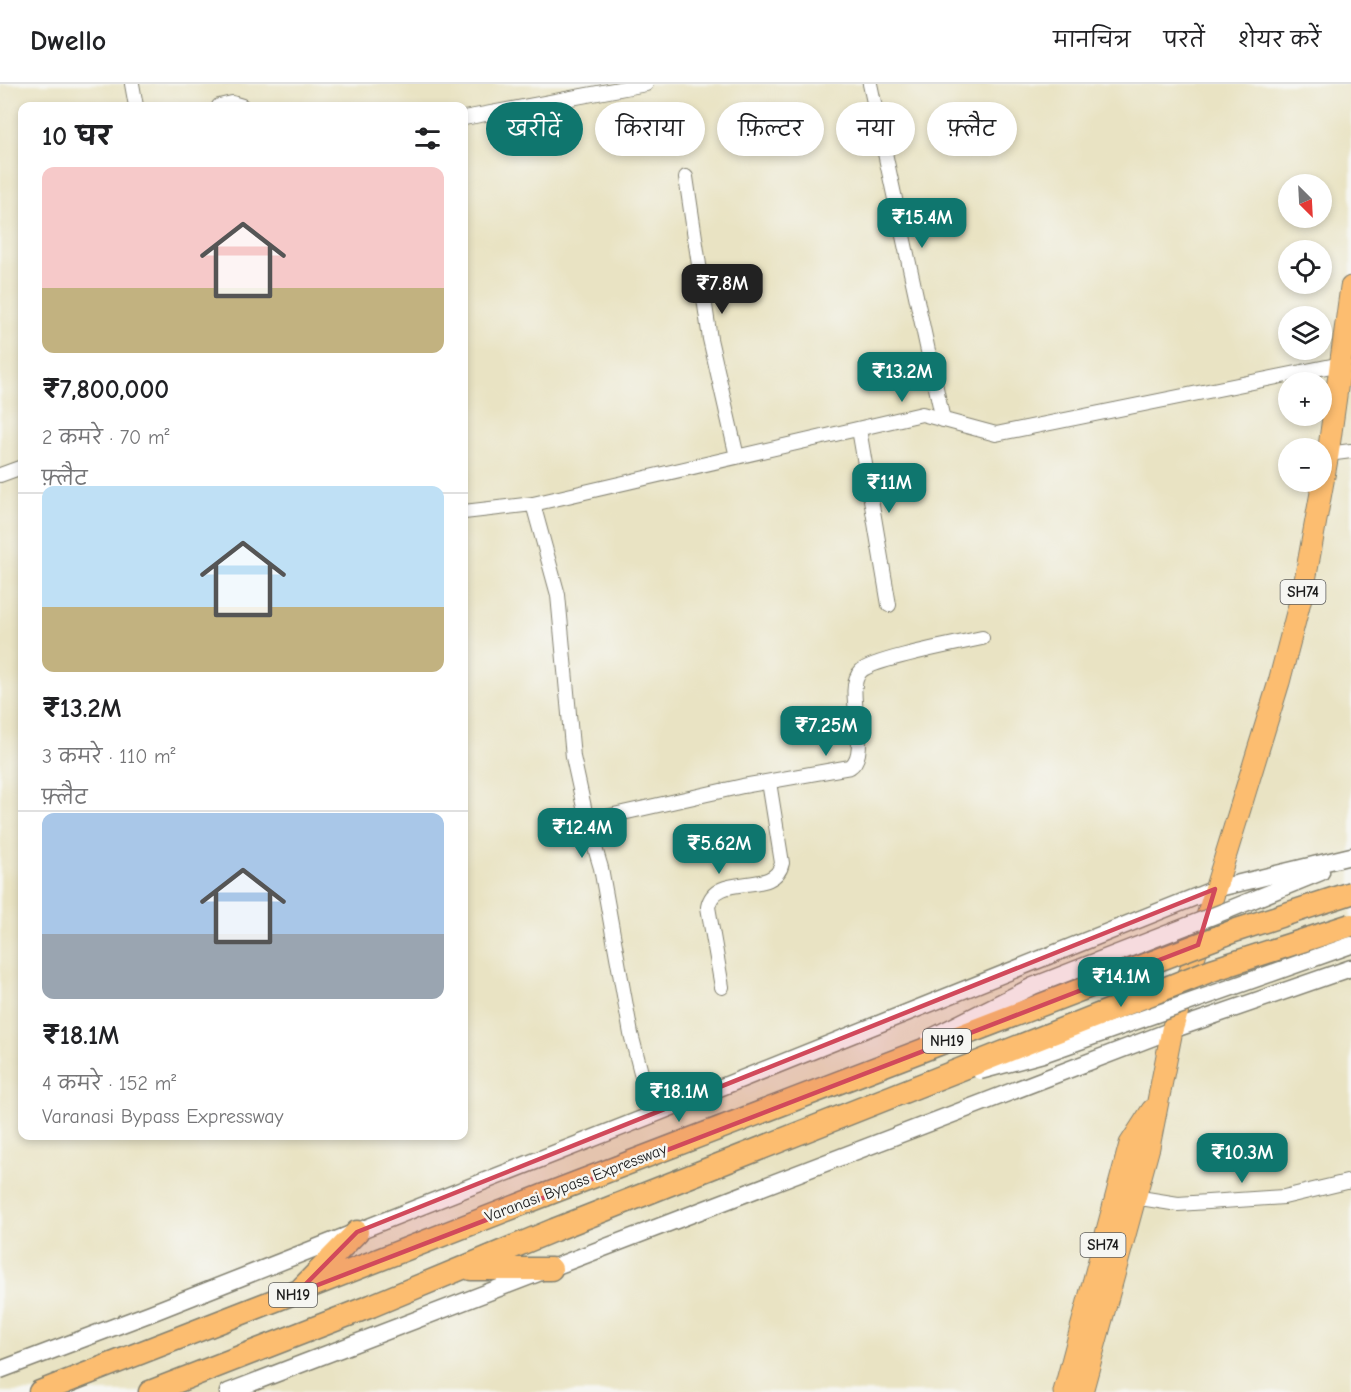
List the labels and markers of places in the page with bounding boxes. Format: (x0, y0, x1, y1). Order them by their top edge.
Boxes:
pin: ₹15.4M (873, 198, 971, 249)
pin: ₹7.8M (680, 264, 764, 315)
pin: ₹13.2M (853, 352, 951, 403)
pin: ₹11M (853, 463, 925, 514)
pin: ₹7.25M (777, 706, 875, 757)
pin: ₹12.4M (533, 808, 631, 859)
pin: ₹5.62M (670, 824, 768, 875)
pin: ₹14.1M (1072, 957, 1170, 1008)
pin: ₹18.1M (630, 1072, 728, 1123)
pin: ₹10.3M (1193, 1133, 1291, 1184)

